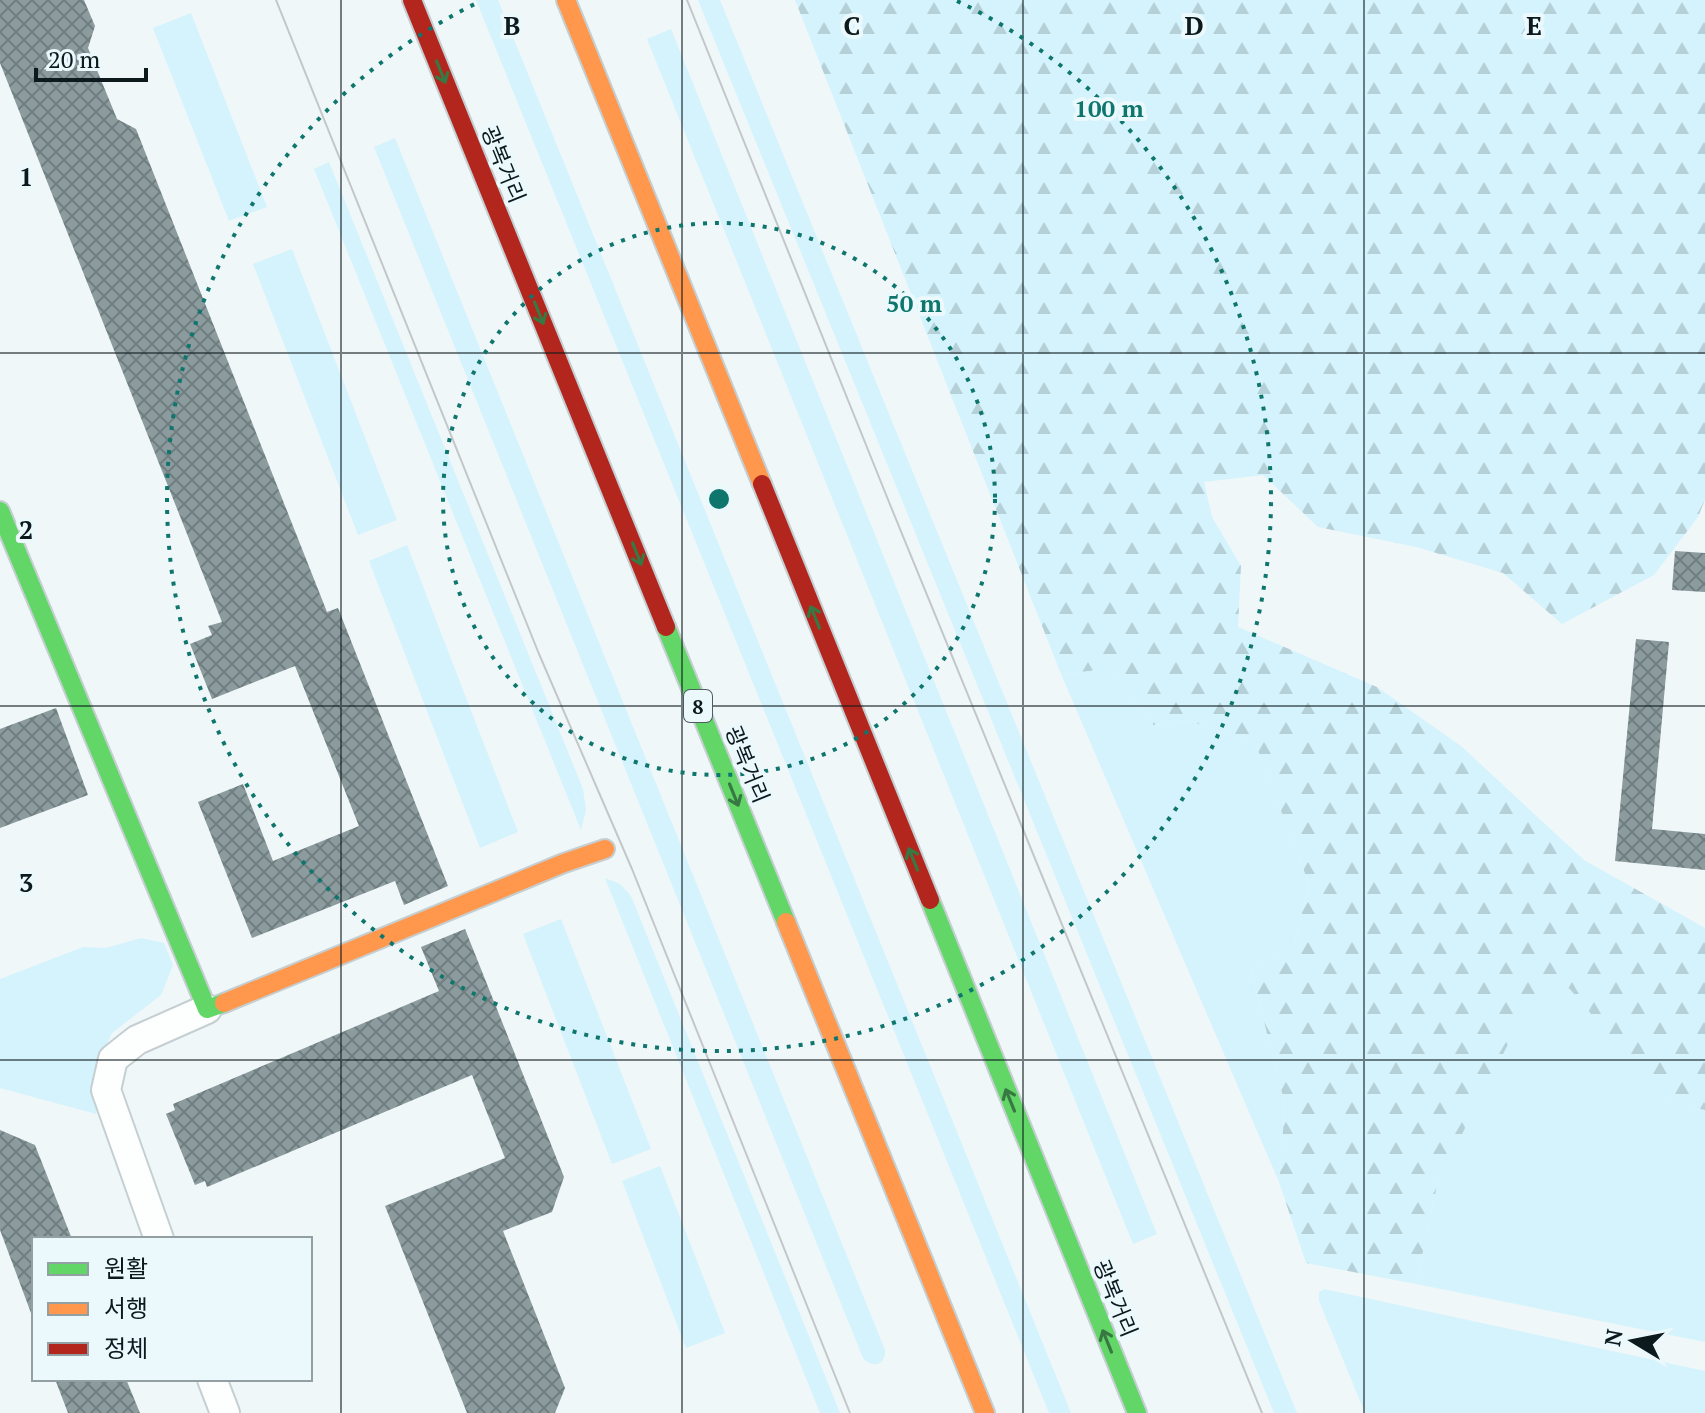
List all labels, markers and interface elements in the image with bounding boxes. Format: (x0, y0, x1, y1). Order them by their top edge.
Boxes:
text: B (504, 8, 520, 42)
text: C (844, 8, 860, 42)
text: D (1184, 8, 1204, 42)
text: E (1526, 8, 1542, 42)
scale bar (36, 32, 146, 82)
text: 20 m (48, 43, 100, 75)
one-way arrow (435, 59, 450, 84)
text: 100 m (1074, 92, 1144, 124)
street label: 광복거리 (475, 121, 533, 207)
text: 1 (19, 159, 33, 193)
text: 50 m (886, 287, 942, 319)
one-way arrow (533, 300, 547, 325)
centre of rings (705, 485, 733, 513)
text: 2 (19, 512, 33, 546)
one-way arrow (630, 541, 645, 566)
one-way arrow (807, 606, 822, 630)
road number: 8 (684, 690, 712, 722)
street label: 광복거리 (719, 721, 777, 807)
one-way arrow (728, 782, 743, 807)
one-way arrow (904, 847, 919, 872)
text: 3 (19, 865, 33, 899)
one-way arrow (1002, 1088, 1016, 1113)
legend (32, 1237, 312, 1381)
text: 원활 (104, 1252, 148, 1284)
street label: 광복거리 (1087, 1255, 1145, 1341)
text: 서행 (104, 1292, 148, 1324)
north arrow (1593, 1301, 1673, 1381)
text: N (1597, 1326, 1629, 1348)
one-way arrow (1099, 1329, 1114, 1354)
text: 정체 (104, 1332, 148, 1364)

